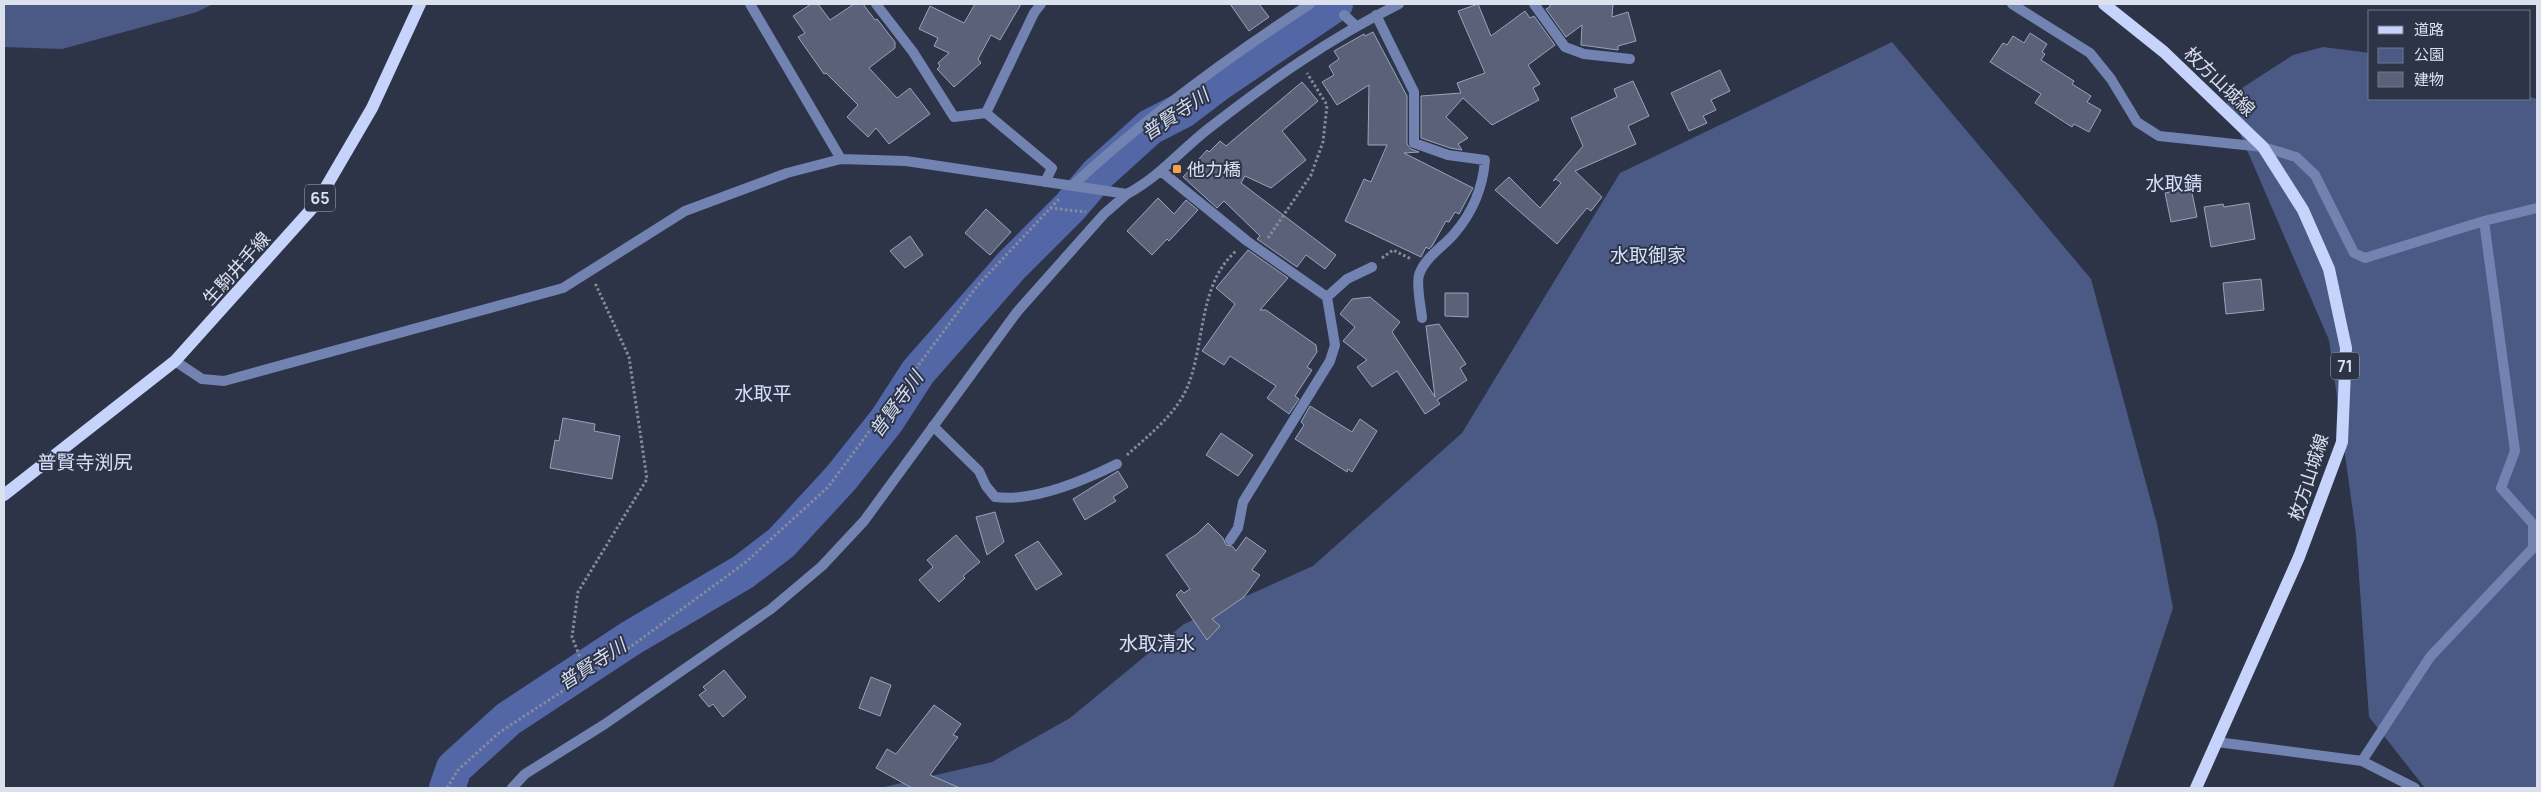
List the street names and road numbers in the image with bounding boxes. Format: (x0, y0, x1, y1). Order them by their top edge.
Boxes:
street label: 枚方山城線 (2179, 41, 2261, 121)
road number: 65 (305, 184, 335, 212)
street label: 生駒井手線 (197, 227, 275, 309)
road number: 71 (2331, 352, 2359, 380)
street label: 枚方山城線 (2283, 430, 2333, 524)

